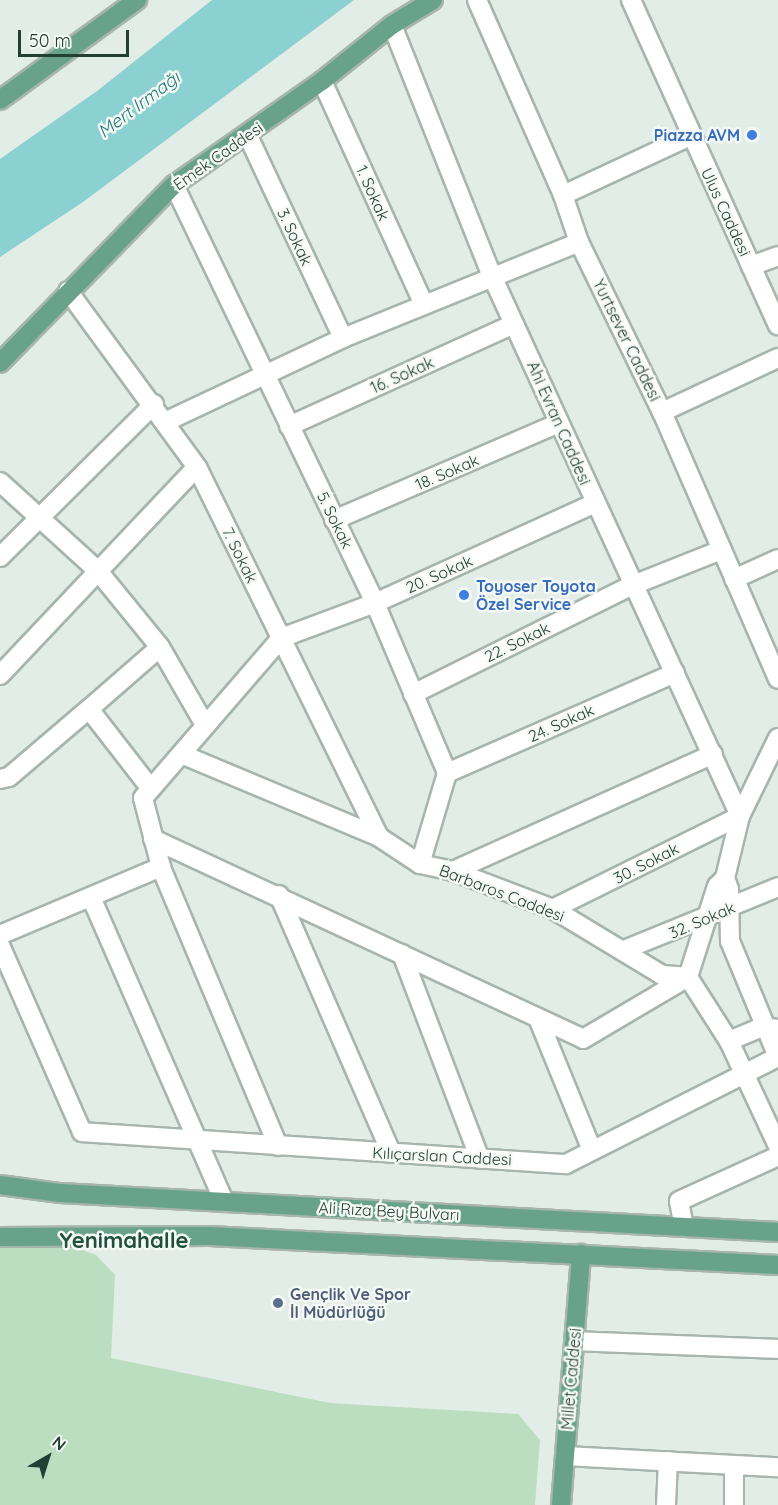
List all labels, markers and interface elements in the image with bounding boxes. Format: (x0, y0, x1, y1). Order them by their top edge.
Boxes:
scale bar (21, 18, 132, 56)
text: 50 m (29, 29, 71, 52)
water label: Mert Irmağı (94, 67, 184, 143)
street label: Emek Caddesi (169, 118, 267, 194)
place label: Piazza AVM (654, 125, 740, 145)
marker: Piazza AVM (745, 128, 759, 142)
street label: 1. Sokak (352, 162, 394, 224)
street label: Ulus Caddesi (697, 165, 755, 259)
street label: 3. Sokak (273, 205, 317, 269)
street label: Yurtsever Caddesi (589, 276, 665, 404)
street label: 16. Sokak (367, 353, 437, 397)
street label: Ahi Evran Caddesi (523, 358, 595, 488)
street label: 18. Sokak (412, 450, 482, 494)
street label: 5. Sokak (313, 488, 357, 552)
street label: 7. Sokak (218, 524, 262, 586)
street label: 20. Sokak (403, 551, 475, 597)
place label: Toyoser Toyota Özel Service (476, 576, 596, 614)
marker: Toyoser Toyota Özel Service (457, 588, 471, 602)
street label: 22. Sokak (481, 618, 553, 666)
street label: 24. Sokak (525, 700, 597, 746)
street label: 30. Sokak (610, 838, 682, 888)
street label: Barbaros Caddesi (437, 860, 567, 926)
street label: 32. Sokak (666, 898, 738, 942)
street label: Kılıçarslan Caddesi (372, 1143, 512, 1169)
street label: Ali Rıza Bey Bulvarı (318, 1198, 460, 1224)
district label: Yenimahalle (60, 1228, 188, 1254)
place label: Gençlik Ve Spor İl Müdürlüğü (290, 1284, 411, 1322)
marker: Gençlik Ve Spor İl Müdürlüğü (271, 1296, 285, 1310)
street label: Millet Caddesi (557, 1327, 585, 1431)
north arrow (18, 1427, 78, 1487)
text: N (48, 1432, 70, 1454)

